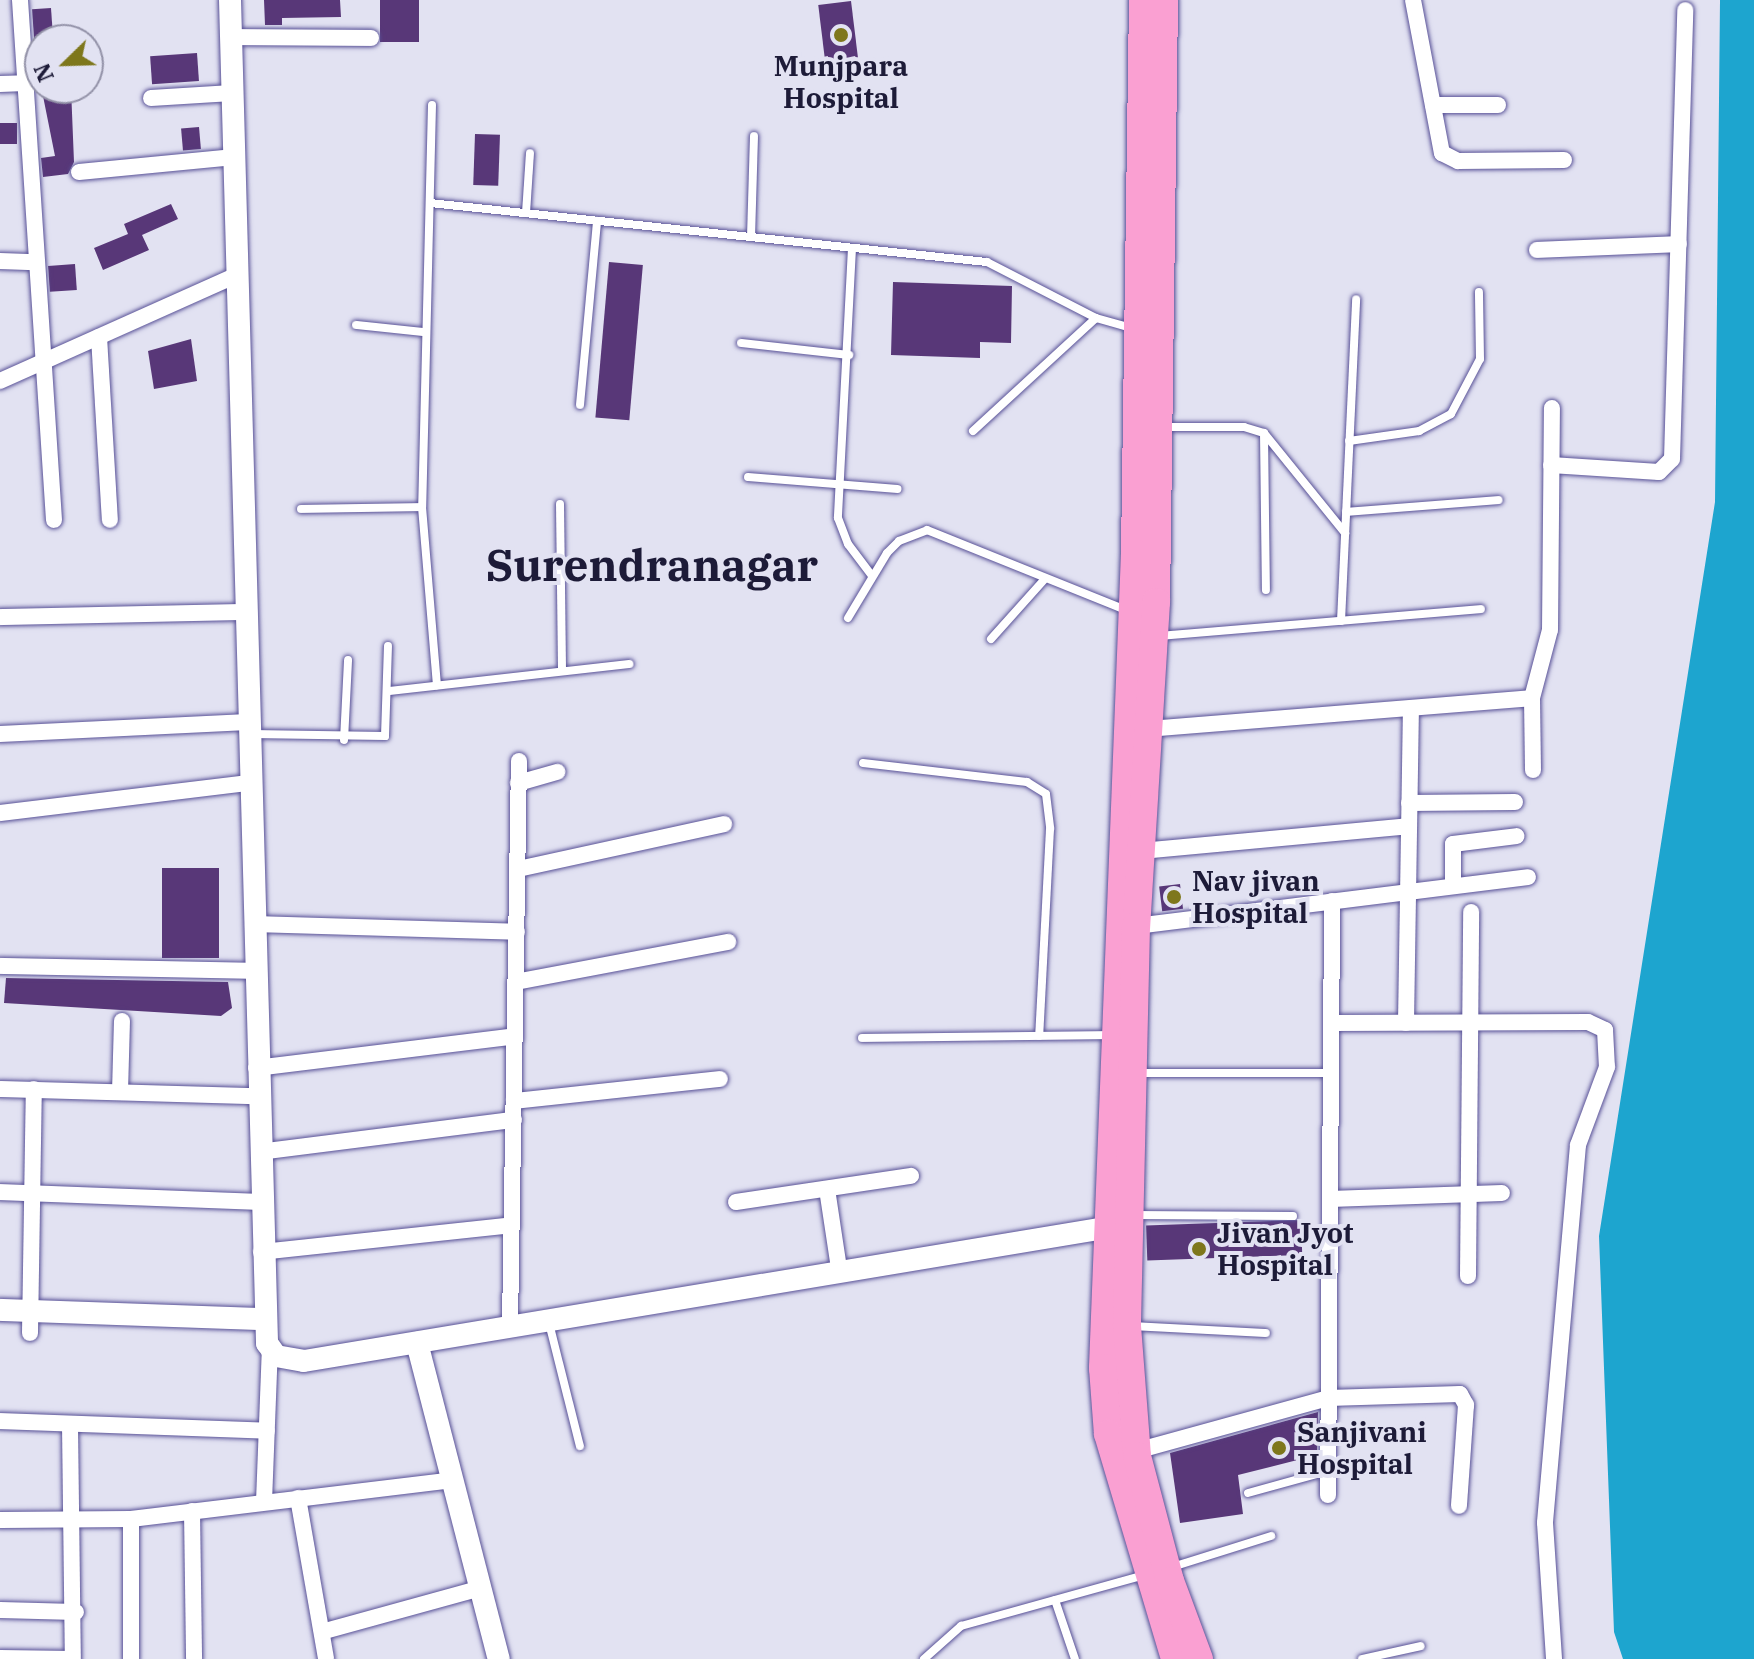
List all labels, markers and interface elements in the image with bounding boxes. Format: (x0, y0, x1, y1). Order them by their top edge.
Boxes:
north arrow (24, 24, 104, 104)
marker: Munjpara Hospital (830, 24, 852, 46)
place label: Munjpara Hospital (774, 49, 908, 115)
text: N (27, 59, 60, 86)
district label: Surendranagar (486, 539, 818, 591)
place label: Nav jivan Hospital (1192, 864, 1320, 930)
marker: Nav jivan Hospital (1163, 886, 1185, 908)
place label: Jivan Jyot Hospital (1217, 1216, 1353, 1282)
marker: Jivan Jyot Hospital (1188, 1238, 1210, 1260)
place label: Sanjivani Hospital (1297, 1415, 1427, 1481)
marker: Sanjivani Hospital (1268, 1437, 1290, 1459)

